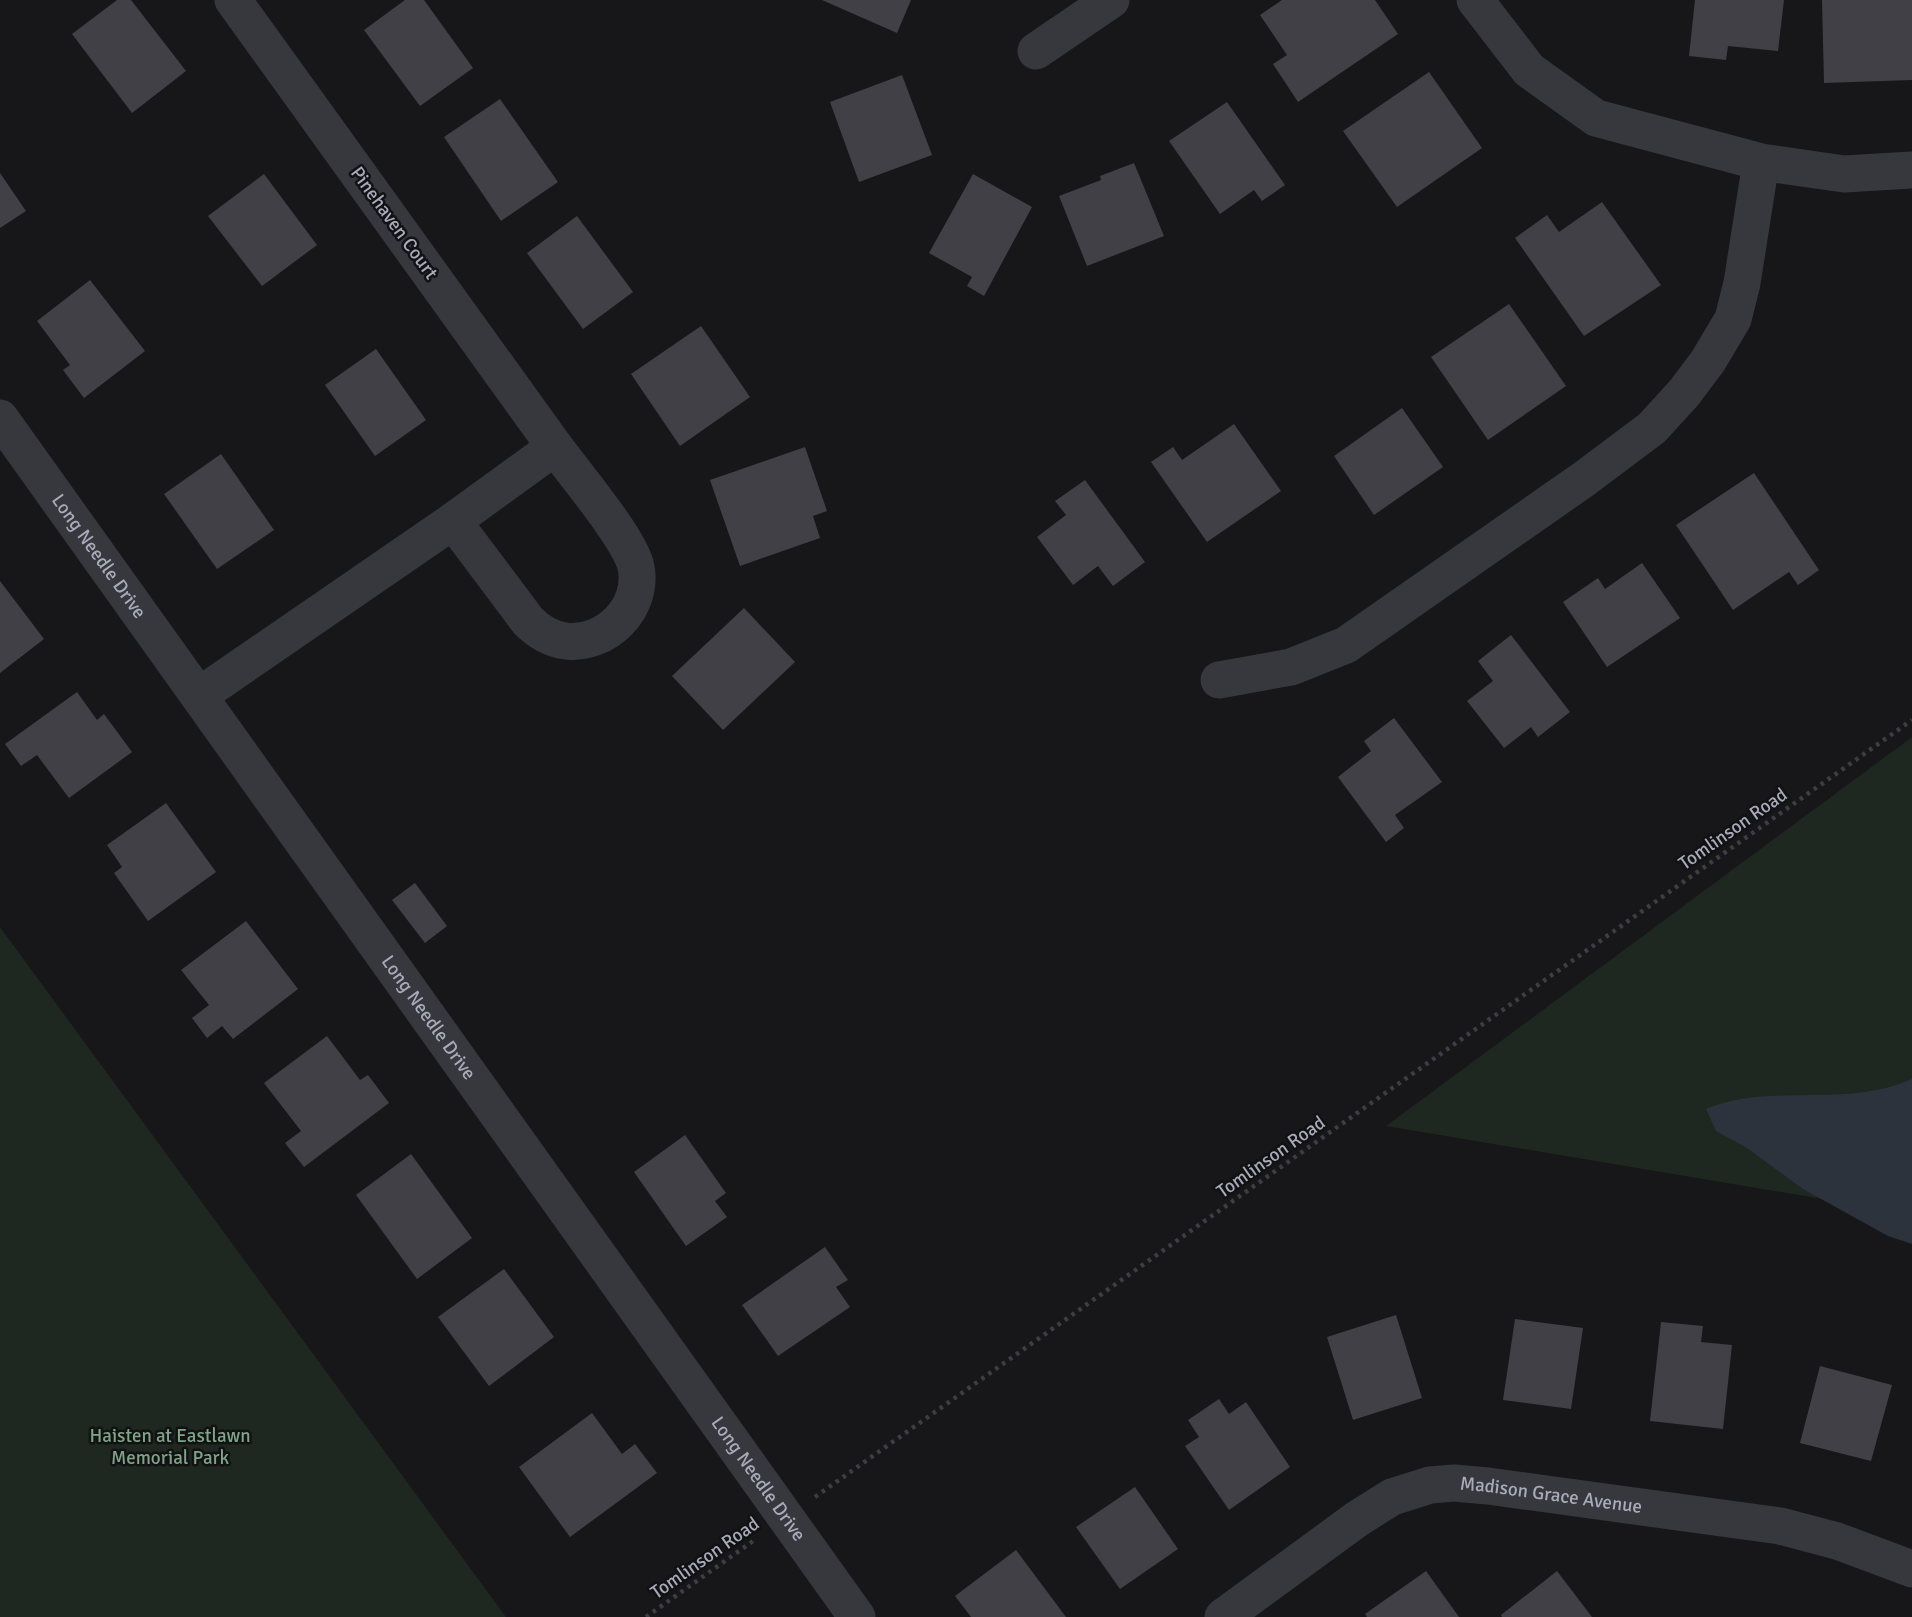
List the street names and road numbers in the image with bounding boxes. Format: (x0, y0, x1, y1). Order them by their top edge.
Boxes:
street label: Pinehaven Court (345, 162, 443, 284)
street label: Long Needle Drive (46, 489, 152, 623)
street label: Tomlinson Road (1674, 783, 1792, 875)
street label: Long Needle Drive (376, 951, 481, 1085)
street label: Tomlinson Road (1212, 1111, 1330, 1203)
street label: Long Needle Drive (706, 1412, 811, 1546)
street label: Madison Grace Avenue (1459, 1472, 1644, 1519)
street label: Tomlinson Road (646, 1512, 764, 1604)

